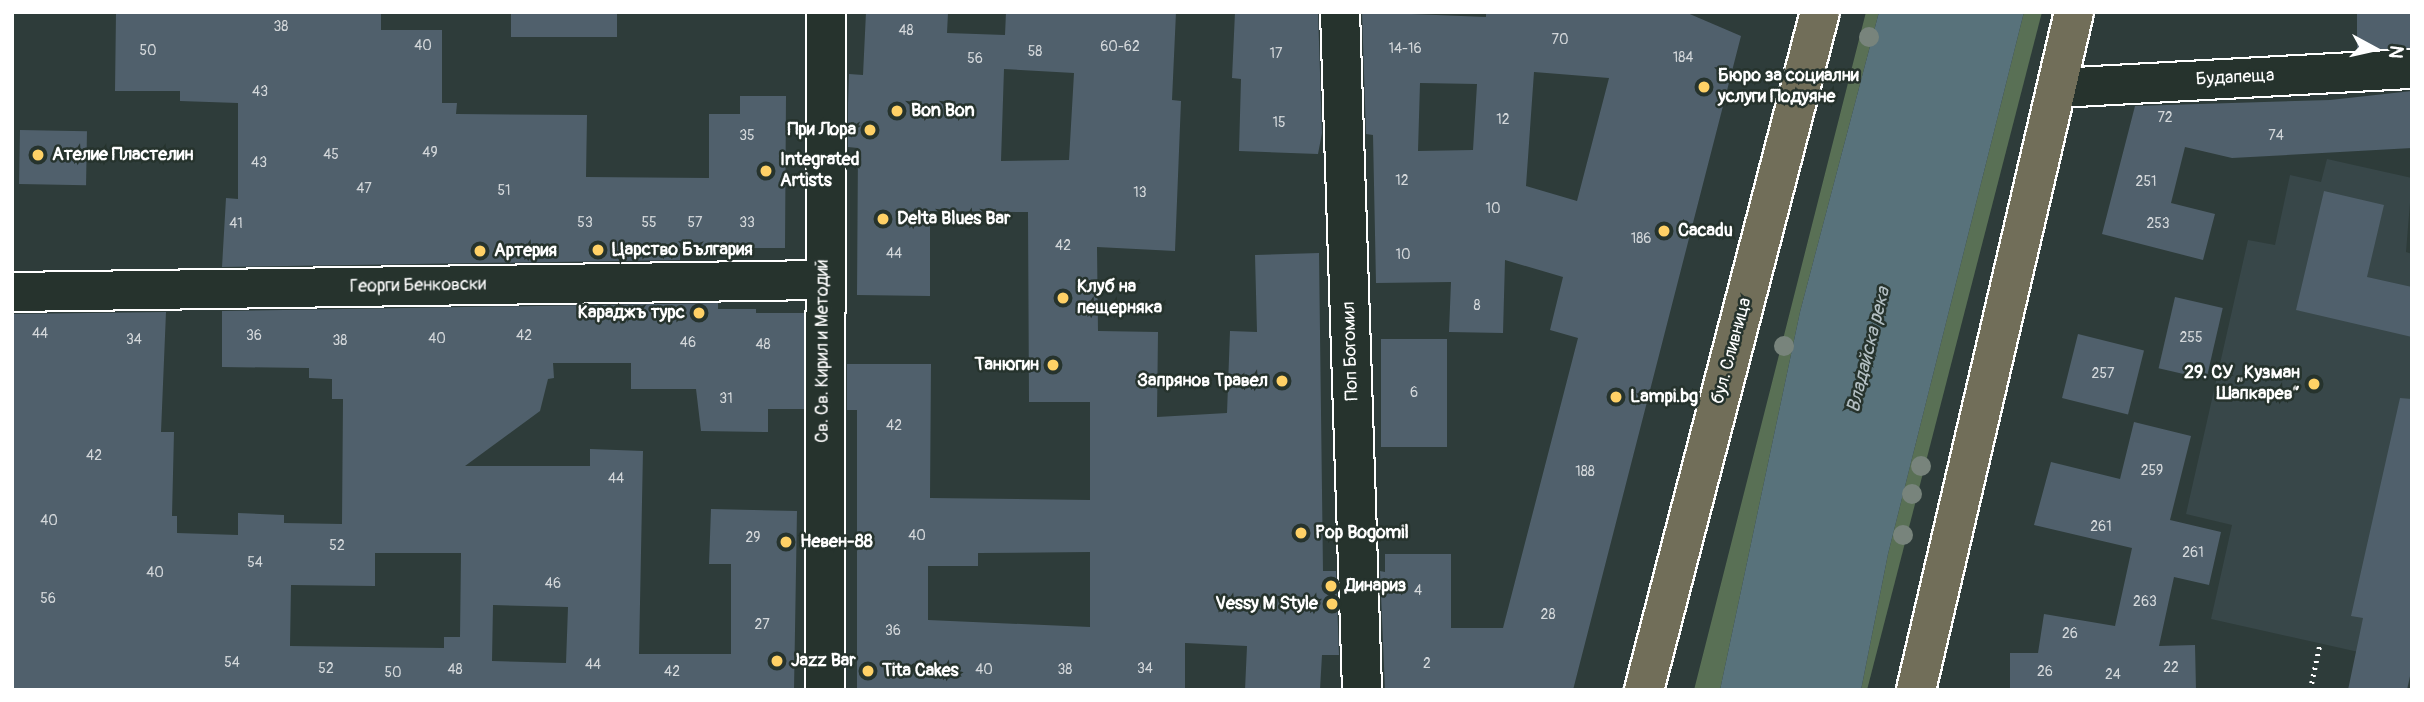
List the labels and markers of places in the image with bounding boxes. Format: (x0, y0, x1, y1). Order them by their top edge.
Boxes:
place label: Бюро за социални услуги Подуяне (1718, 66, 1859, 108)
marker: Бюро за социални услуги Подуяне (1696, 79, 1712, 95)
place label: Bon Bon (911, 100, 975, 122)
marker: Bon Bon (889, 103, 905, 119)
place label: При Лора (787, 119, 856, 141)
marker: При Лора (862, 122, 878, 138)
place label: Ателие Пластелин (52, 144, 194, 166)
marker: Ателие Пластелин (30, 147, 46, 163)
place label: Integrated Artists (780, 150, 859, 192)
marker: Integrated Artists (758, 163, 774, 179)
place label: Delta Blues Bar (897, 208, 1010, 230)
marker: Delta Blues Bar (875, 211, 891, 227)
place label: Cacadu (1678, 220, 1733, 242)
marker: Cacadu (1656, 223, 1672, 239)
place label: Царство България (612, 239, 753, 261)
place label: Артерия (494, 240, 557, 262)
marker: Царство България (590, 242, 606, 258)
marker: Артерия (472, 243, 488, 259)
place label: Клуб на пещерняка (1077, 277, 1162, 320)
marker: Клуб на пещерняка (1055, 290, 1071, 306)
place label: Караджъ турс (578, 302, 685, 324)
marker: Караджъ турс (691, 305, 707, 321)
place label: Танюгин (975, 354, 1039, 376)
marker: Танюгин (1045, 357, 1061, 373)
place label: 29. СУ „Кузман Шапкарев“ (2184, 363, 2300, 406)
place label: Запрянов Травел (1137, 370, 1268, 392)
marker: Запрянов Травел (1274, 373, 1290, 389)
marker: 29. СУ „Кузман Шапкарев“ (2306, 376, 2322, 392)
place label: Lampi.bg (1630, 386, 1698, 408)
marker: Lampi.bg (1608, 389, 1624, 405)
place label: Pop Bogomil (1315, 522, 1409, 544)
marker: Pop Bogomil (1293, 525, 1309, 541)
place label: Невен-88 (800, 531, 873, 553)
marker: Невен-88 (778, 534, 794, 550)
place label: Динариз (1345, 575, 1406, 597)
marker: Динариз (1323, 578, 1339, 594)
place label: Vessy M Style (1215, 593, 1318, 615)
marker: Vessy M Style (1324, 596, 1340, 612)
place label: Jazz Bar (791, 650, 856, 672)
marker: Jazz Bar (769, 653, 785, 669)
place label: Tita Cakes (882, 660, 959, 682)
marker: Tita Cakes (860, 663, 876, 679)

